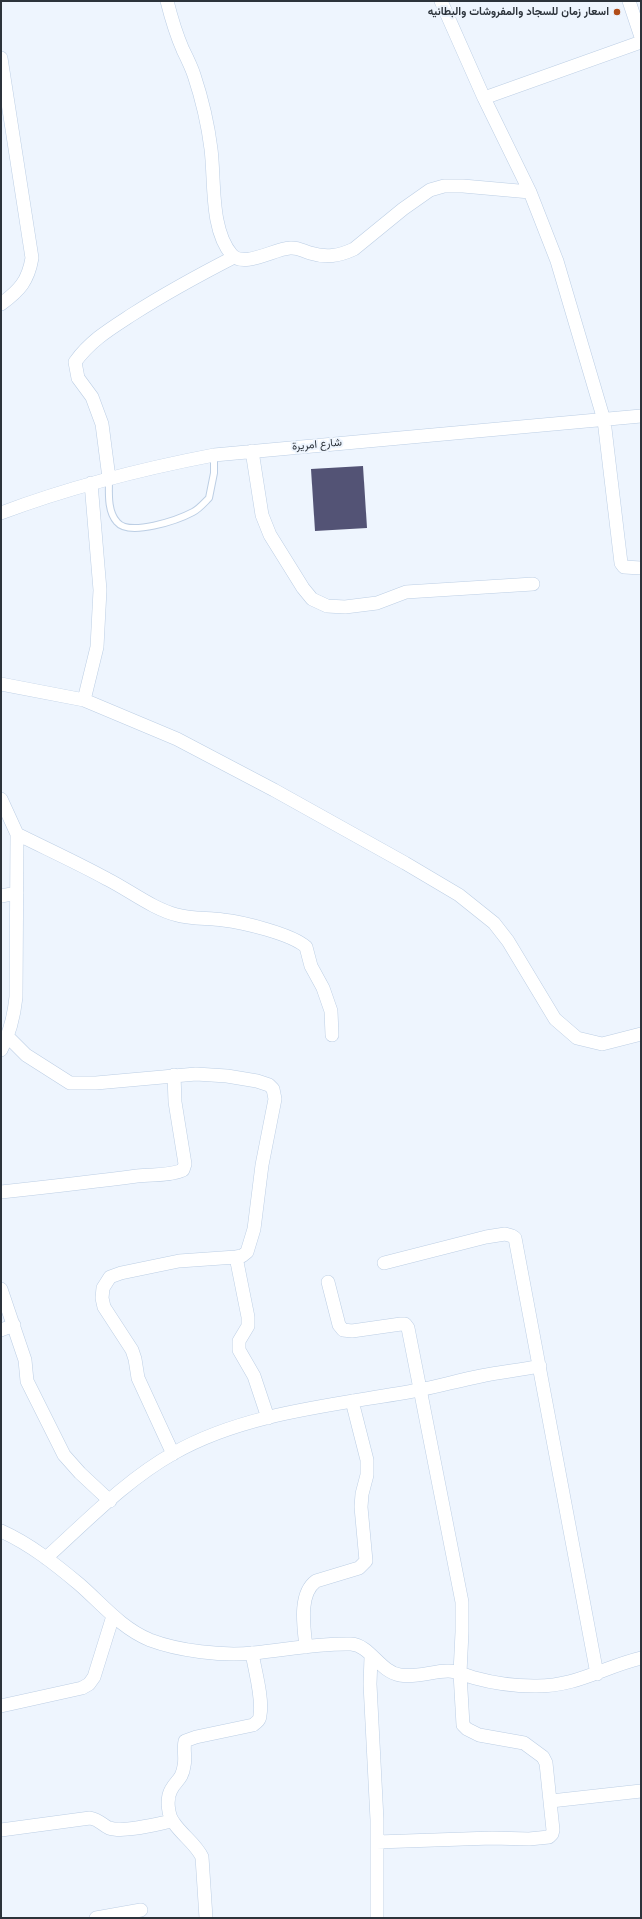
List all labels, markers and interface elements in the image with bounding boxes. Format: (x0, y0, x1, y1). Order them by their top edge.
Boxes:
place label: اسعار زمان للسجاد والمفروشات والبطانيه (428, 5, 609, 19)
marker: اسعار زمان للسجاد والمفروشات والبطانيه (612, 7, 622, 17)
street label: شارع امريرة (292, 436, 342, 454)

